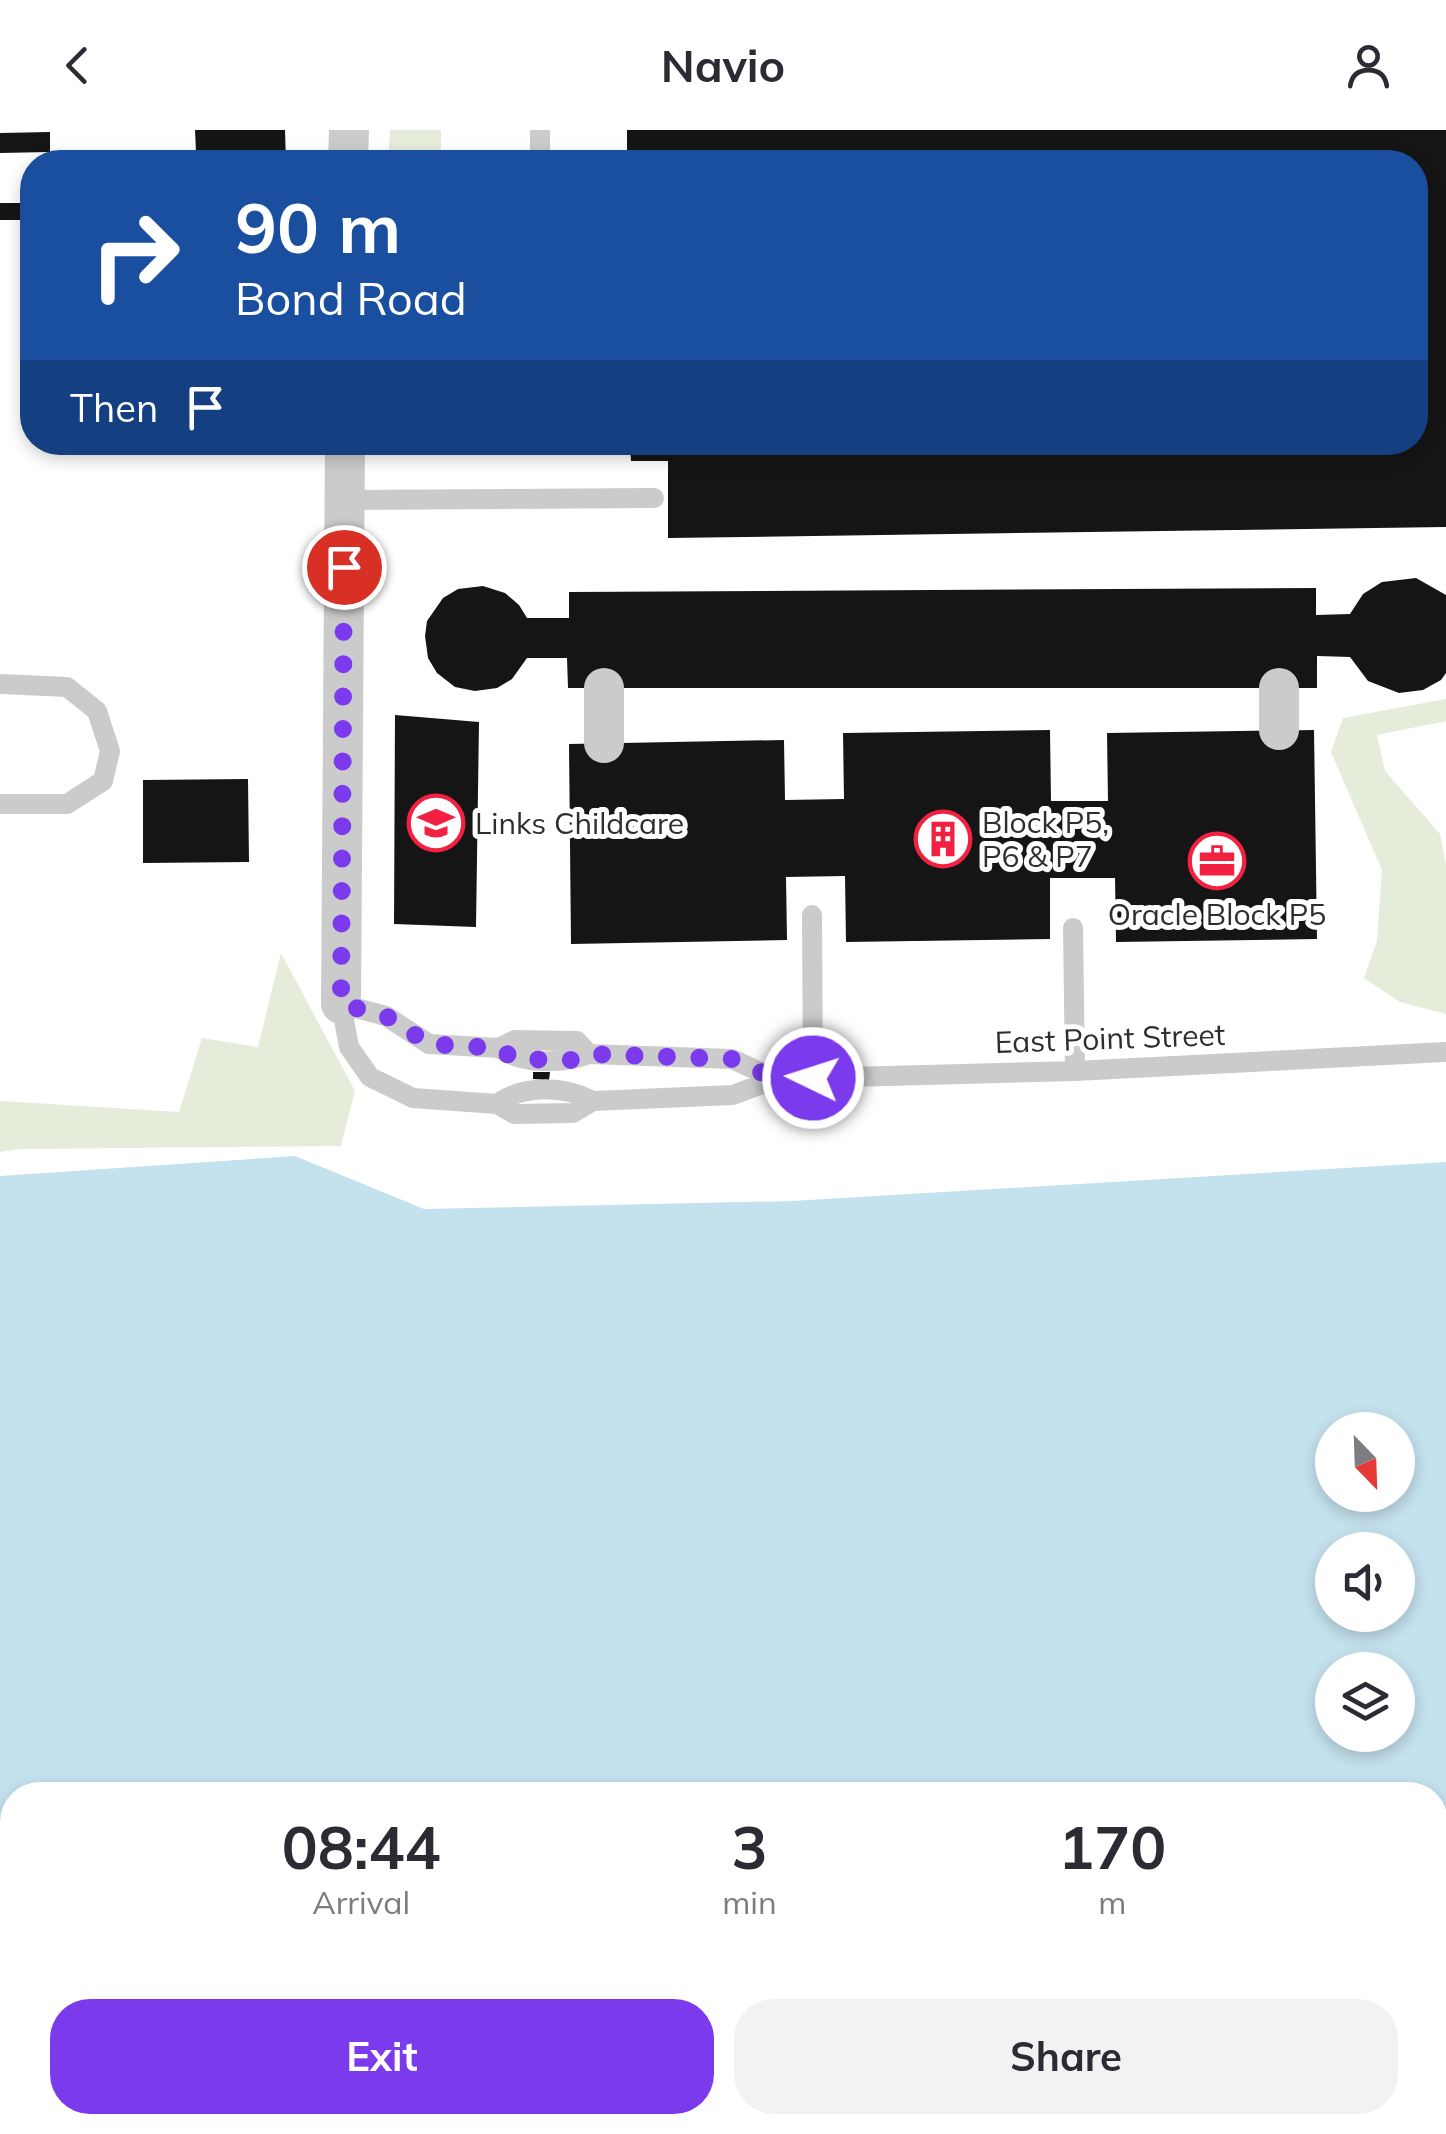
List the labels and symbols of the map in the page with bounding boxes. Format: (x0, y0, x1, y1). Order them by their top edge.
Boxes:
pin (302, 525, 387, 610)
school or university icon: Links Childcare (406, 793, 466, 853)
place label: Block P5, P6 & P7 (982, 803, 1109, 875)
place label: Links Childcare (475, 804, 684, 842)
building icon: Block P5, P6 & P7 (913, 809, 973, 869)
office icon: Oracle Block P5 (1187, 831, 1247, 891)
place label: Oracle Block P5 (1108, 895, 1326, 933)
street label: East Point Street (994, 1015, 1226, 1061)
position arrow (761, 1026, 865, 1130)
north arrow (1315, 1412, 1415, 1512)

